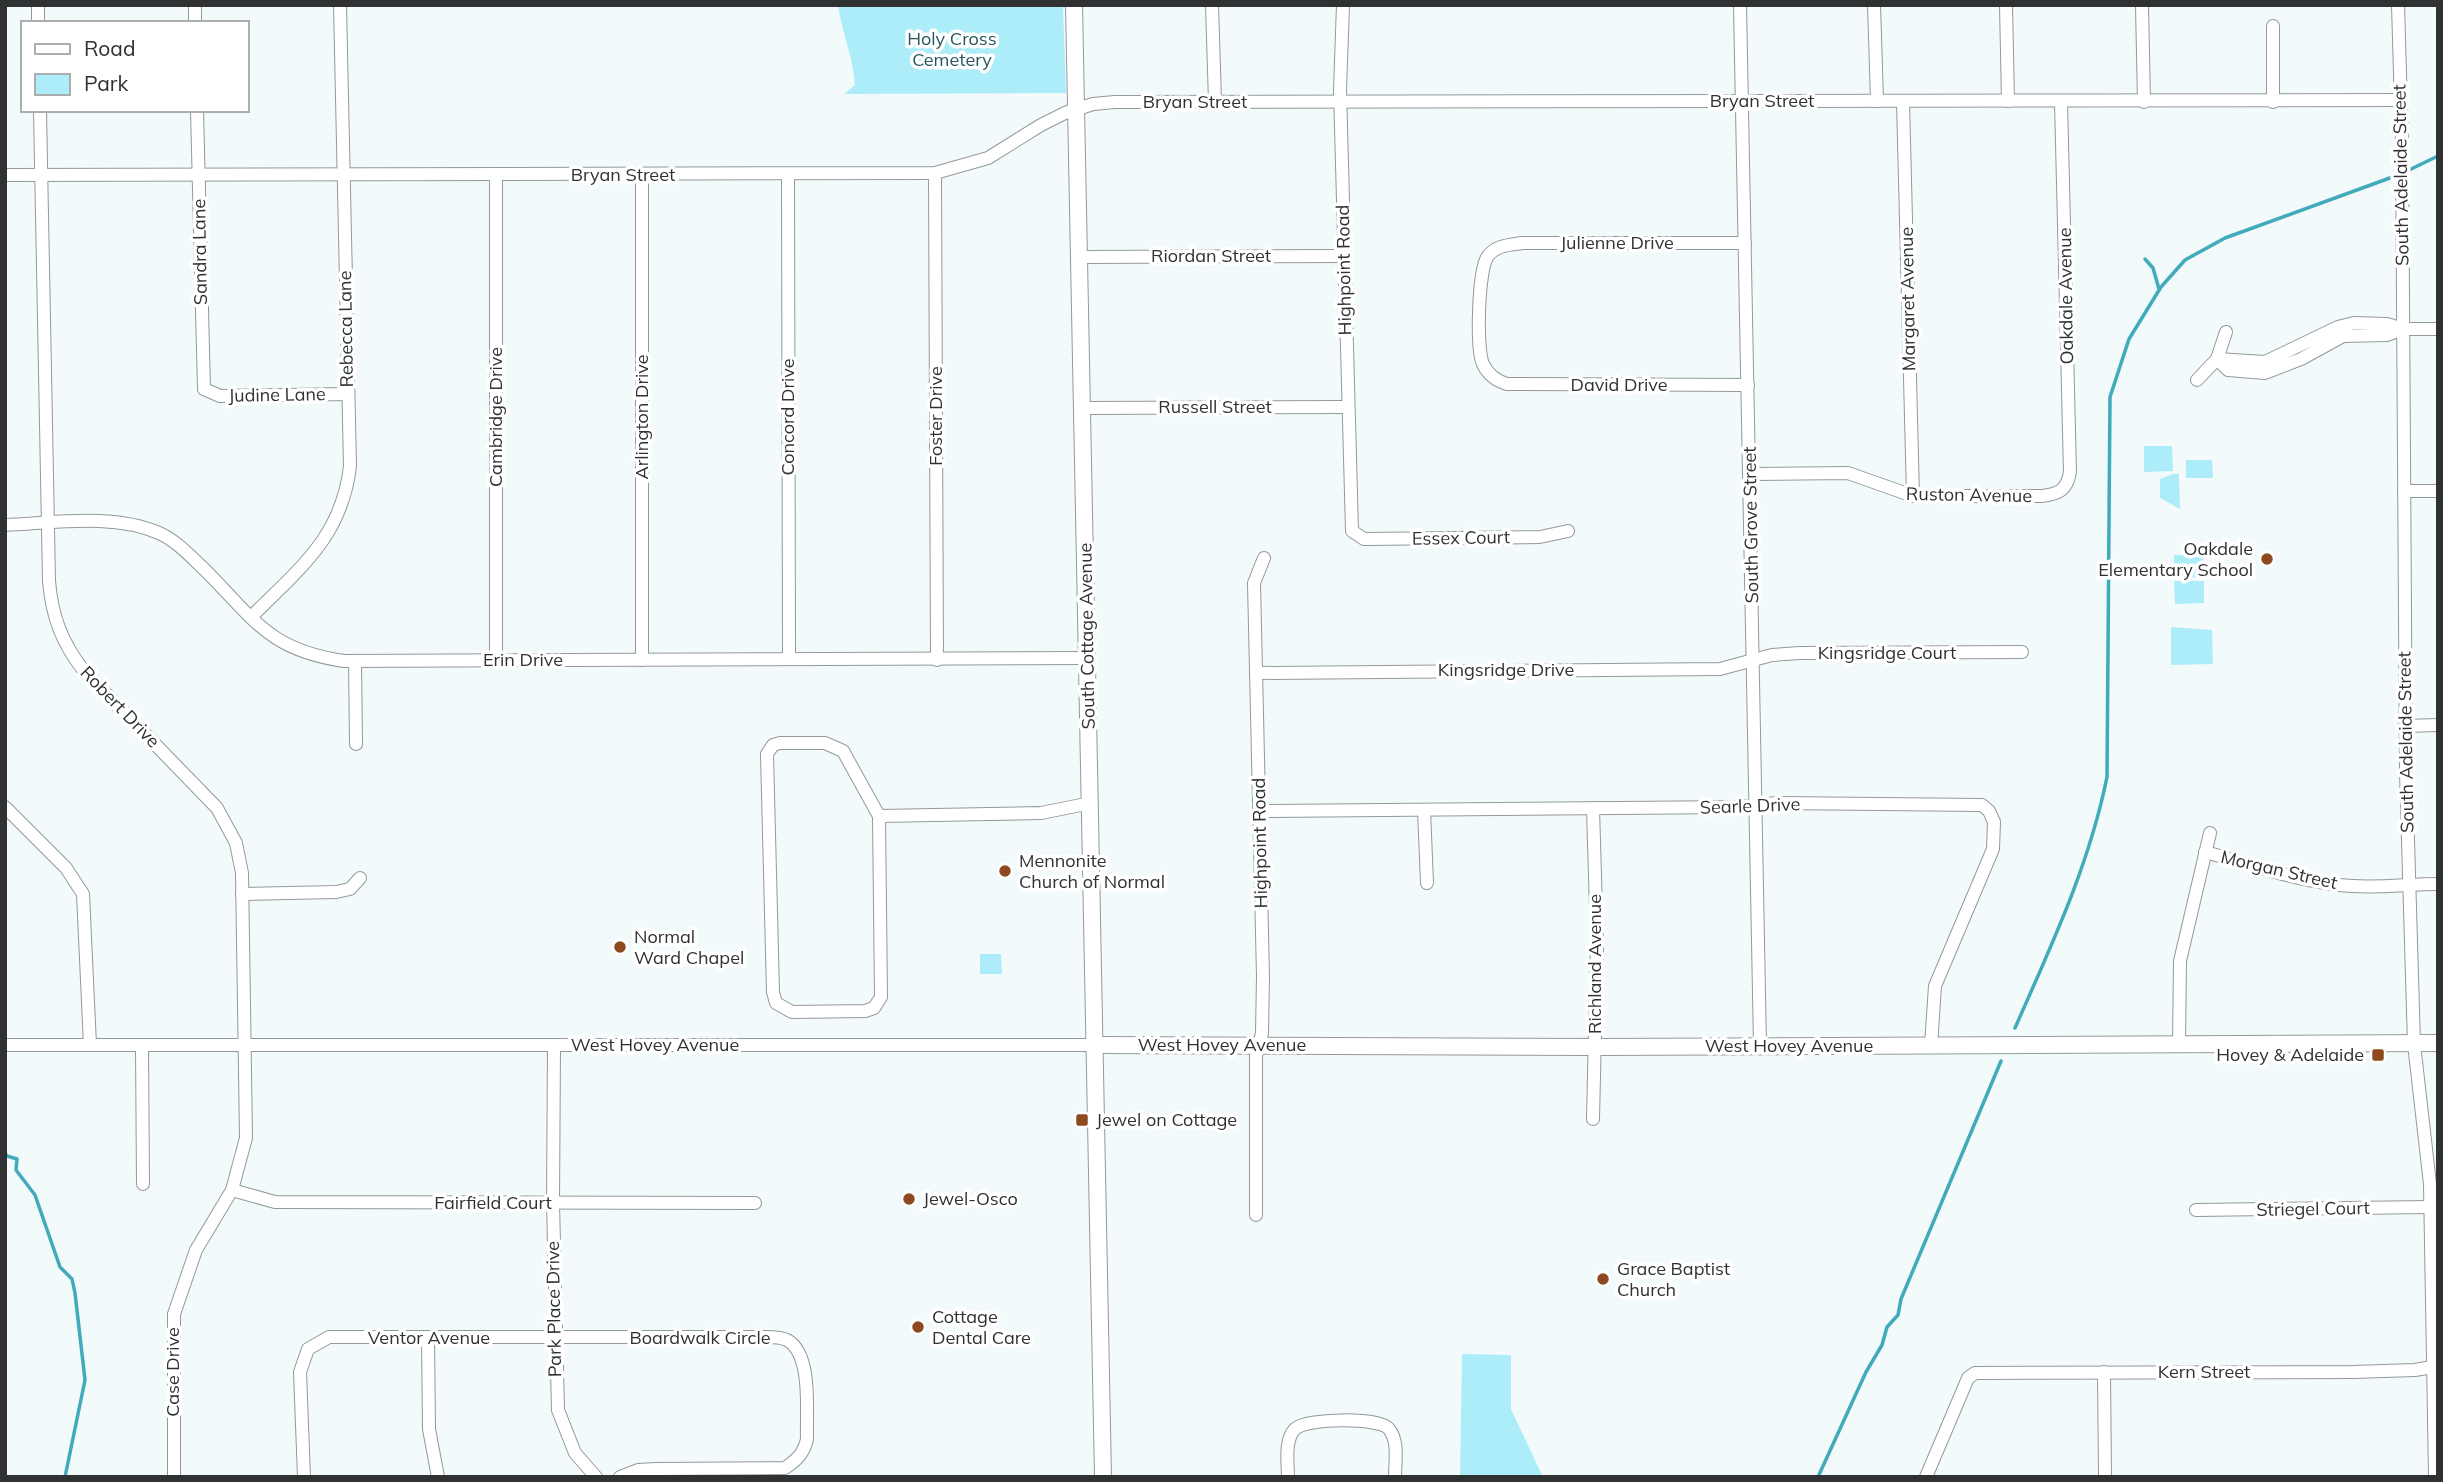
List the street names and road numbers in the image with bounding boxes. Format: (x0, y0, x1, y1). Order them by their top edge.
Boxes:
street label: South Adelaide Street (2387, 84, 2414, 266)
street label: Bryan Street (1710, 89, 1814, 112)
street label: Bryan Street (1143, 90, 1247, 113)
street label: Bryan Street (571, 163, 675, 186)
street label: Sandra Lane (187, 199, 212, 305)
street label: Highpoint Road (1331, 205, 1356, 335)
street label: Margaret Avenue (1895, 227, 1920, 371)
street label: Oakdale Avenue (2053, 227, 2078, 365)
street label: Julienne Drive (1560, 231, 1674, 254)
street label: Riordan Street (1151, 244, 1271, 267)
street label: Rebecca Lane (333, 270, 358, 388)
street label: Cambridge Drive (484, 347, 507, 487)
street label: Arlington Drive (630, 355, 653, 479)
street label: Concord Drive (776, 359, 799, 475)
street label: Foster Drive (924, 366, 947, 466)
street label: David Drive (1571, 373, 1667, 396)
street label: Judine Lane (228, 382, 326, 407)
street label: Russell Street (1158, 395, 1272, 418)
street label: South Grove Street (1738, 446, 1763, 604)
street label: Ruston Avenue (1906, 482, 2032, 507)
street label: Essex Court (1412, 525, 1510, 550)
street label: South Cottage Avenue (1073, 543, 1100, 729)
street label: Kingsridge Court (1818, 641, 1956, 664)
street label: Erin Drive (483, 648, 563, 671)
street label: South Adelaide Street (2392, 651, 2419, 833)
street label: Kingsridge Drive (1438, 658, 1574, 681)
street label: Robert Drive (76, 661, 165, 752)
street label: Highpoint Road (1247, 778, 1272, 908)
street label: Searle Drive (1699, 792, 1801, 819)
street label: Morgan Street (2219, 845, 2340, 894)
street label: Richland Avenue (1583, 894, 1606, 1034)
street label: West Hovey Avenue (571, 1033, 739, 1056)
street label: West Hovey Avenue (1138, 1033, 1306, 1056)
street label: West Hovey Avenue (1705, 1034, 1873, 1057)
street label: Fairfield Court (434, 1191, 552, 1214)
street label: Striegel Court (2256, 1196, 2370, 1221)
street label: Park Place Drive (541, 1241, 566, 1377)
street label: Ventor Avenue (368, 1326, 490, 1349)
street label: Boardwalk Circle (629, 1326, 771, 1349)
street label: Case Drive (161, 1327, 184, 1417)
street label: Kern Street (2158, 1360, 2250, 1383)

